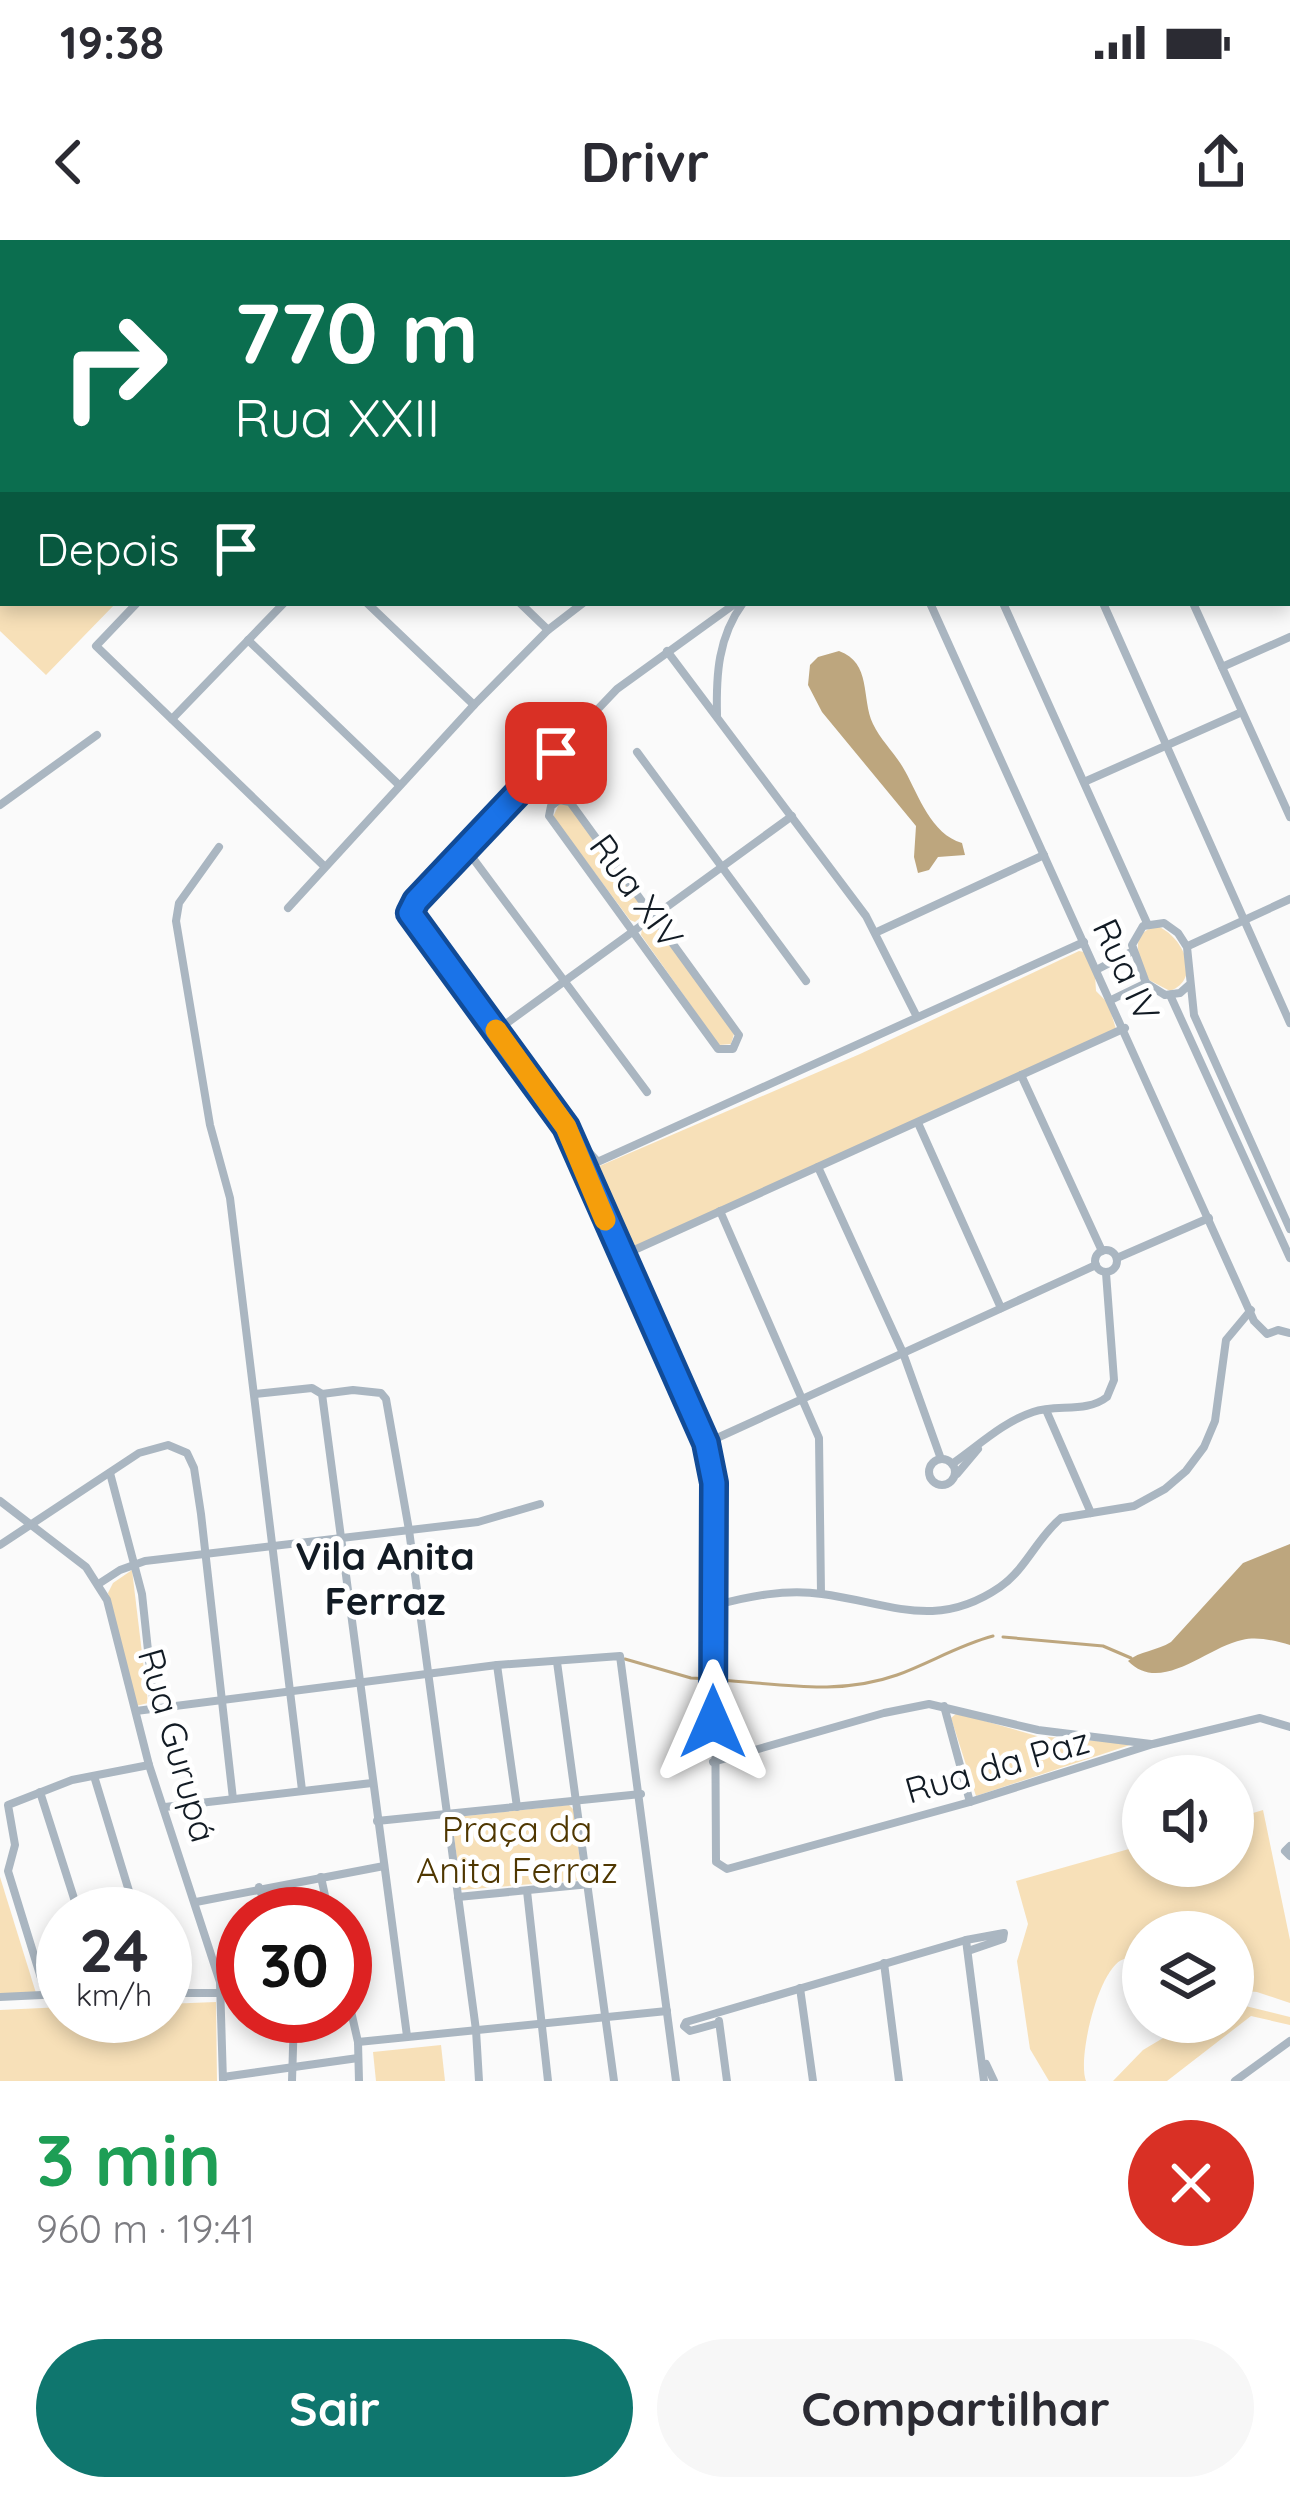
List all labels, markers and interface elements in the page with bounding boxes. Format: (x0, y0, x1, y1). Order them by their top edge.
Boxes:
text: 19:38 (60, 14, 164, 70)
text: Drivr (581, 128, 709, 196)
icon: back (36, 129, 102, 195)
icon: share (1188, 129, 1254, 195)
text: 770 m (234, 279, 479, 384)
icon: right (36, 288, 192, 444)
text: Rua XXII (234, 383, 440, 451)
icon: arrive (203, 516, 269, 582)
text: Depois (36, 521, 179, 577)
pin (505, 702, 607, 804)
icon: arrive (523, 720, 589, 786)
street label: Rua XIV (580, 825, 694, 957)
street label: Rua IV (1084, 911, 1170, 1029)
district label: Vila Anita Ferraz (295, 1531, 475, 1625)
street label: Rua Gurupá (129, 1643, 227, 1847)
position arrow (650, 1659, 776, 1785)
street label: Rua da Paz (900, 1717, 1094, 1813)
map controls (1122, 1755, 1254, 2043)
button: sound (1122, 1755, 1254, 1887)
park label: Praça da Anita Ferraz (416, 1806, 618, 1892)
speed limit sign: 30 (216, 1887, 372, 2043)
button: layers (1122, 1911, 1254, 2043)
text: 24 (79, 1912, 149, 1987)
text: km/h (76, 1976, 152, 2014)
text: 3 min (36, 2114, 221, 2204)
button: close (1128, 2120, 1254, 2246)
text: 960 m · 19:41 (36, 2204, 255, 2253)
button: Sair (36, 2339, 633, 2477)
button: Compartilhar (657, 2339, 1254, 2477)

